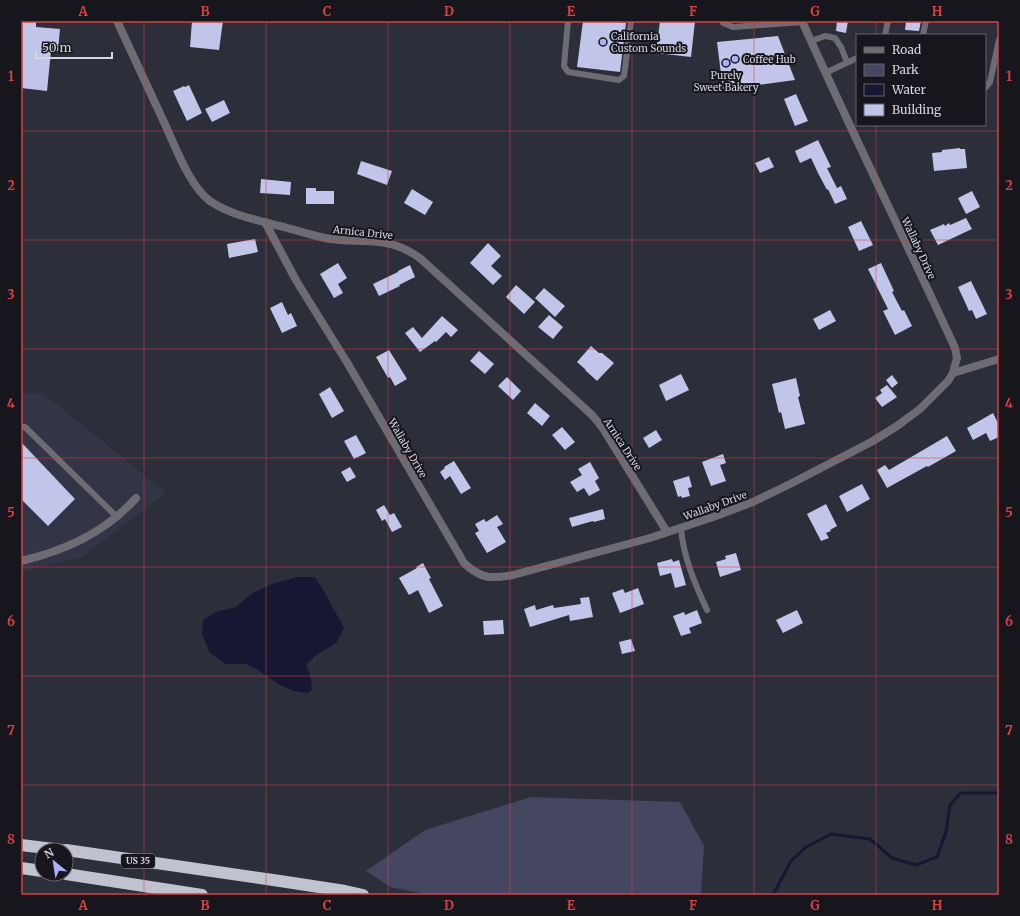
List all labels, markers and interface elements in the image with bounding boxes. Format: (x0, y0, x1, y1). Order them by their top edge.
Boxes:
text: A (77, 3, 88, 20)
text: B (200, 3, 210, 20)
text: C (323, 3, 332, 20)
text: D (444, 3, 454, 20)
text: E (567, 3, 576, 20)
text: F (689, 3, 697, 20)
text: G (810, 3, 820, 20)
text: H (932, 3, 943, 20)
place label: California Custom Sounds (611, 30, 686, 55)
scale bar (36, 34, 112, 60)
legend (856, 34, 986, 126)
marker: California Custom Sounds (598, 37, 608, 47)
text: 50 m (42, 40, 71, 55)
text: Road (892, 42, 921, 57)
place label: Coffee Hub (743, 53, 796, 66)
marker: Coffee Hub (730, 54, 740, 64)
marker: Purely Sweet Bakery (721, 58, 731, 68)
text: Park (892, 62, 919, 77)
text: 1 (8, 68, 14, 85)
text: 1 (1006, 68, 1012, 85)
place label: Purely Sweet Bakery (693, 69, 759, 94)
text: Water (891, 82, 927, 97)
text: Building (892, 102, 942, 117)
text: 2 (7, 177, 15, 194)
text: 2 (1005, 177, 1013, 194)
street label: Wallaby Drive (898, 214, 939, 281)
street label: Arnica Drive (331, 223, 394, 242)
text: 3 (7, 286, 15, 303)
text: 3 (1005, 286, 1013, 303)
text: 4 (7, 395, 16, 412)
text: 4 (1005, 395, 1014, 412)
street label: Wallaby Drive (385, 415, 430, 480)
street label: Arnica Drive (600, 415, 644, 473)
street label: Wallaby Drive (681, 488, 749, 523)
text: 5 (7, 504, 15, 521)
text: 5 (1005, 504, 1013, 521)
text: 6 (7, 613, 15, 630)
text: 6 (1005, 613, 1013, 630)
text: 7 (7, 722, 15, 739)
text: 7 (1005, 722, 1013, 739)
text: 8 (7, 831, 15, 848)
text: 8 (1005, 831, 1013, 848)
north arrow (34, 842, 74, 882)
text: N (42, 845, 57, 862)
road number: US 35 (121, 854, 155, 868)
text: A (77, 897, 88, 914)
text: B (200, 897, 210, 914)
text: C (323, 897, 332, 914)
text: D (444, 897, 454, 914)
text: E (567, 897, 576, 914)
text: F (689, 897, 697, 914)
text: G (810, 897, 820, 914)
text: H (932, 897, 943, 914)

